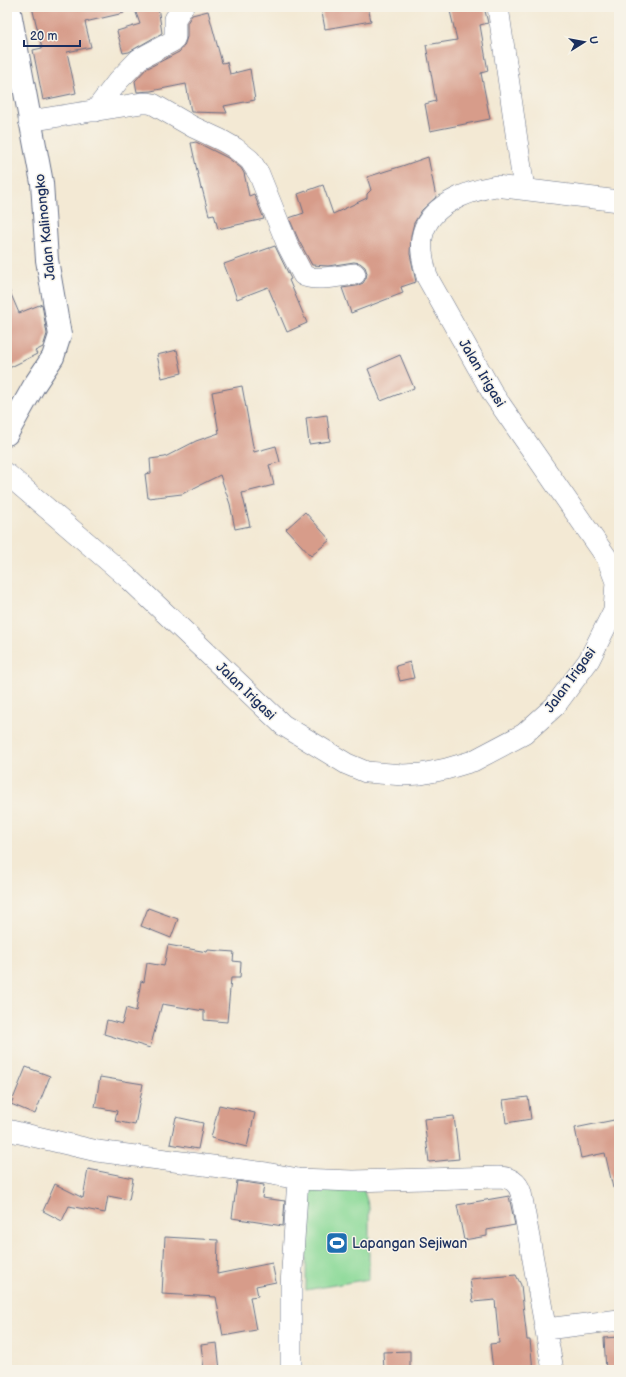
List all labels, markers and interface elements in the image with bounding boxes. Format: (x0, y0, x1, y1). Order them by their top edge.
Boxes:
scale bar (24, 22, 80, 48)
north arrow (564, 22, 604, 62)
text: 20 m (30, 29, 57, 44)
text: U (586, 35, 600, 45)
street label: Jalan Kalinongko (31, 173, 59, 281)
street label: Jalan Irigasi (455, 336, 509, 410)
street label: Jalan Irigasi (541, 644, 599, 716)
street label: Jalan Irigasi (213, 658, 279, 724)
sports icon: Lapangan Sejiwan (324, 1230, 350, 1256)
place label: Lapangan Sejiwan (352, 1235, 468, 1252)

